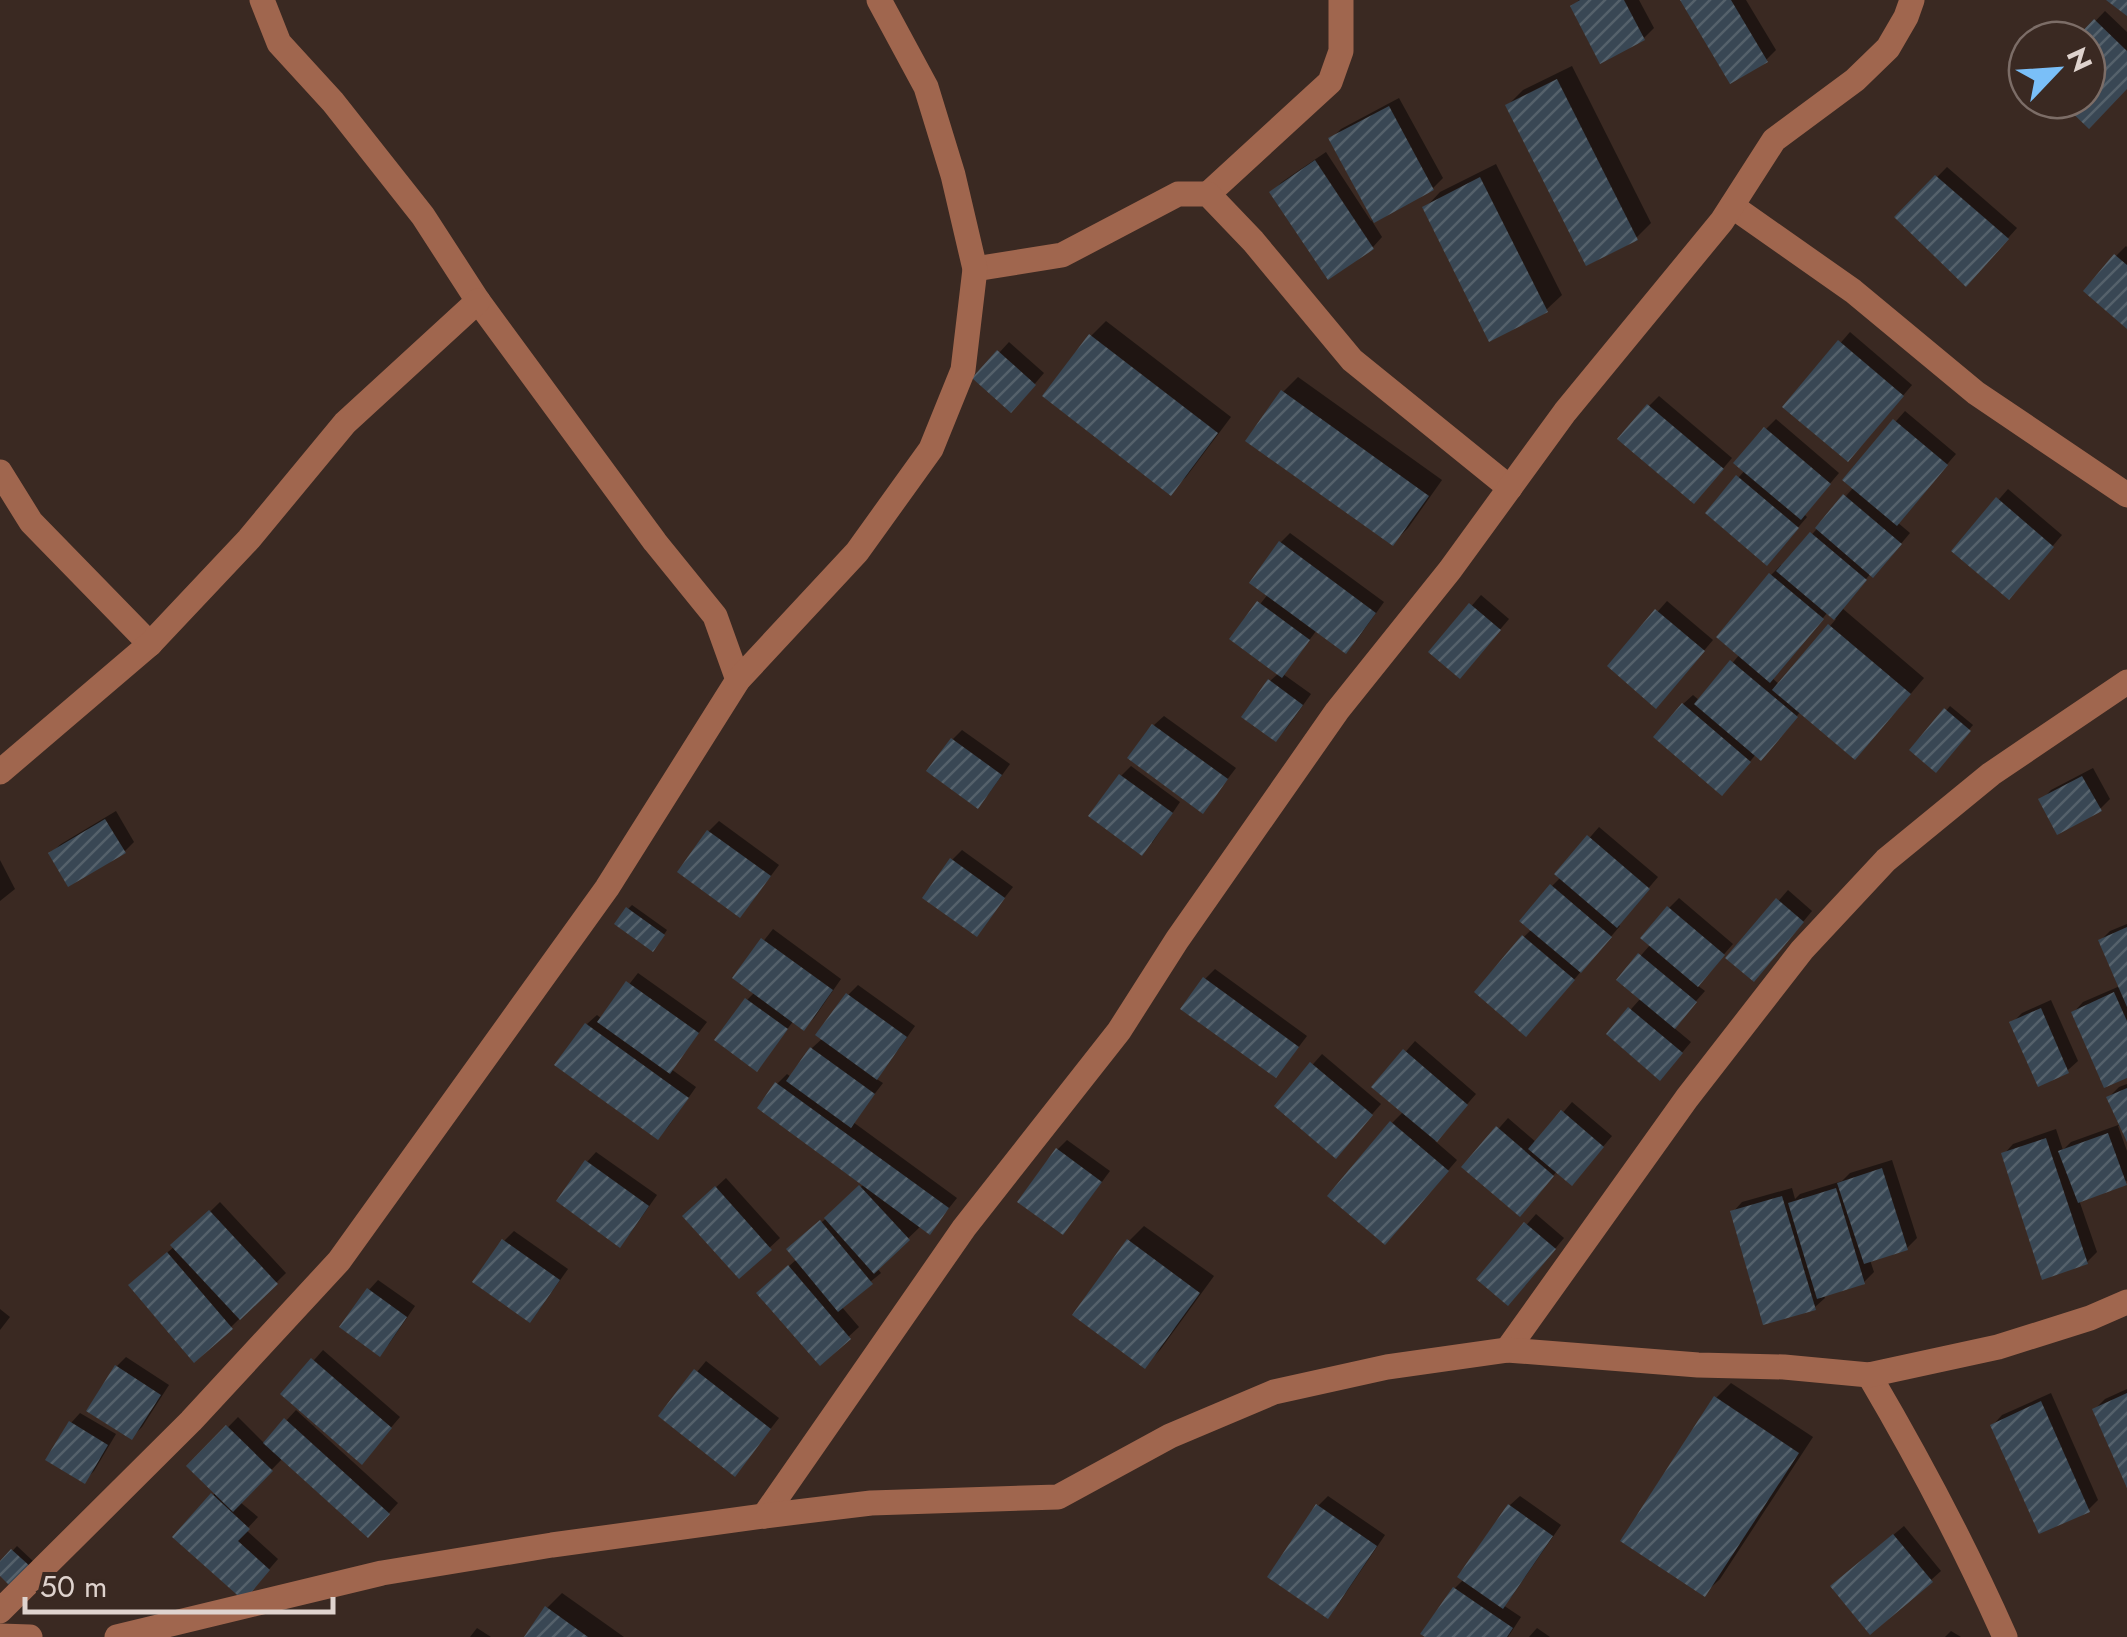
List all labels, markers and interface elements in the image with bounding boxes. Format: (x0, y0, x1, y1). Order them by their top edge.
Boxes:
north arrow (2007, 20, 2107, 120)
text: N (2056, 41, 2102, 78)
scale bar (25, 1552, 332, 1614)
text: 50 m (40, 1565, 107, 1608)

